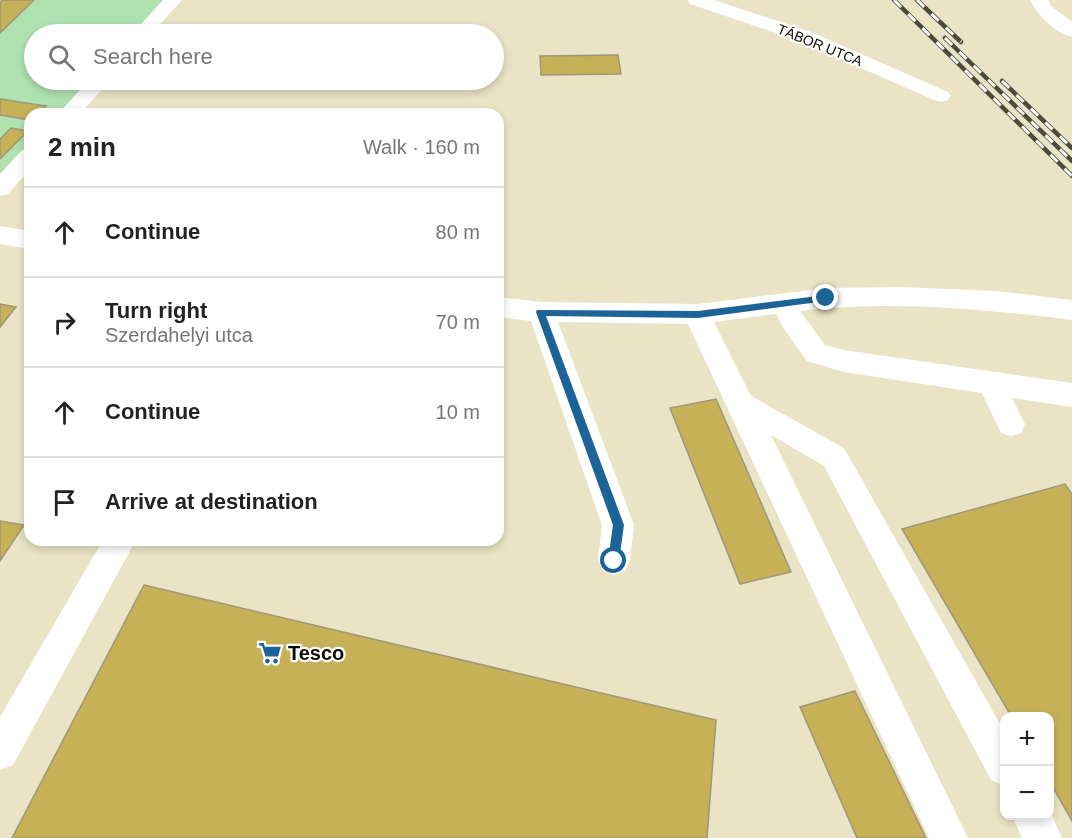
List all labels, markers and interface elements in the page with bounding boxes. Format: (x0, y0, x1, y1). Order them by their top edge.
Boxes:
street label: TÁBOR UTCA (775, 21, 865, 70)
search box (24, 24, 504, 90)
icon: search (45, 41, 78, 74)
text: Search here (93, 44, 213, 69)
text: 2 min (48, 132, 116, 162)
text: Walk · 160 m (363, 136, 480, 158)
icon: ahead (48, 216, 81, 249)
text: Continue (105, 219, 200, 244)
text: 80 m (436, 221, 480, 243)
route end (812, 284, 838, 310)
text: Turn right (105, 298, 207, 323)
icon: right (48, 306, 81, 339)
text: 70 m (436, 311, 480, 333)
text: Szerdahelyi utca (105, 324, 253, 346)
icon: ahead (48, 396, 81, 429)
text: Continue (105, 399, 200, 424)
text: 10 m (436, 401, 480, 423)
icon: arrive (48, 486, 81, 519)
text: Arrive at destination (105, 489, 318, 514)
route start (600, 547, 626, 573)
supermarket icon: Tesco (257, 640, 283, 666)
place label: Tesco (288, 642, 344, 664)
map controls (1000, 712, 1054, 820)
button: + (1000, 712, 1054, 766)
button: − (1000, 766, 1054, 820)

